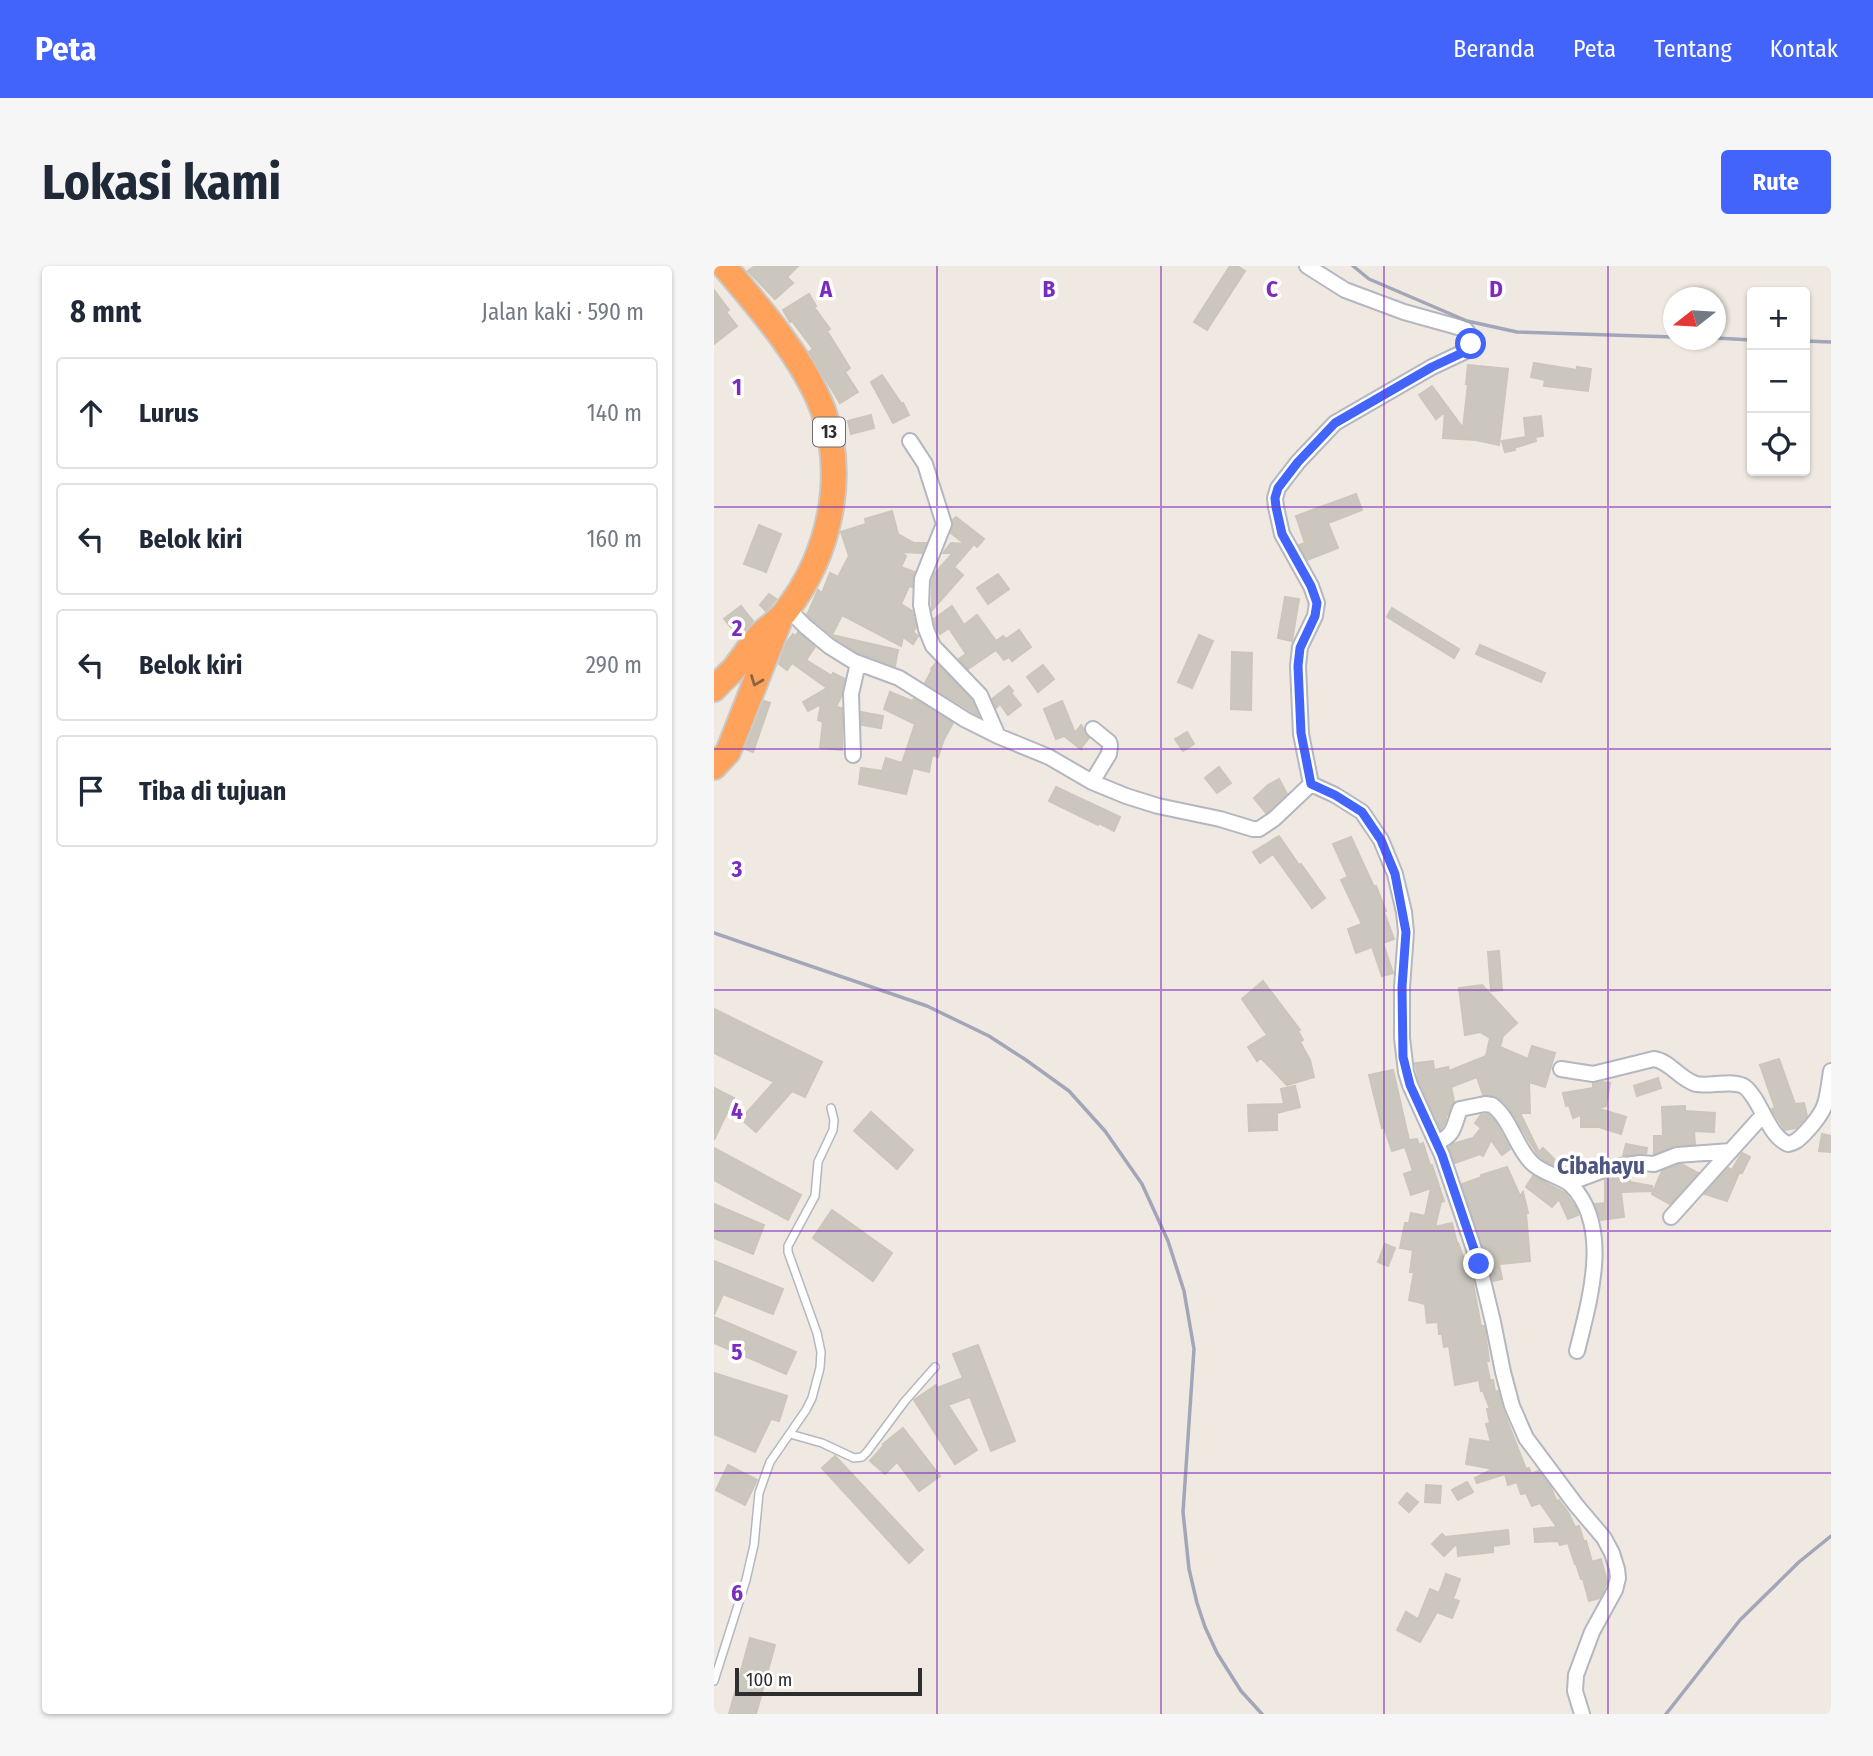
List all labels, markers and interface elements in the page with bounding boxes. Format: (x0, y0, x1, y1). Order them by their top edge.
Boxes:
text: Peta (35, 29, 96, 69)
text: Beranda (1453, 35, 1535, 63)
text: Peta (1573, 35, 1616, 63)
text: Tentang (1654, 35, 1732, 63)
text: Kontak (1770, 35, 1838, 63)
button: Rute (1721, 150, 1831, 214)
text: Lokasi kami (42, 153, 281, 212)
text: A (819, 275, 833, 303)
text: B (1043, 275, 1056, 303)
text: C (1266, 275, 1278, 303)
text: D (1489, 275, 1503, 303)
north arrow (1663, 287, 1726, 350)
map controls (1747, 287, 1810, 476)
button: + (1747, 287, 1810, 350)
text: 8 mnt (70, 294, 141, 330)
text: Jalan kaki · 590 m (482, 298, 644, 326)
route start (1455, 328, 1486, 359)
button: − (1747, 350, 1810, 413)
text: 1 (732, 373, 742, 401)
icon: ahead (72, 394, 110, 432)
text: Lurus (139, 398, 199, 429)
text: 140 m (587, 399, 642, 427)
button: locate (1747, 413, 1810, 476)
road number: 13 (813, 418, 845, 447)
icon: left (72, 520, 110, 558)
text: Belok kiri (139, 524, 242, 555)
text: 160 m (587, 525, 642, 553)
text: 2 (731, 614, 743, 642)
icon: left (72, 646, 110, 684)
text: Belok kiri (139, 650, 242, 681)
text: 290 m (586, 651, 642, 679)
one-way arrow (751, 675, 765, 687)
icon: arrive (72, 772, 110, 810)
text: Tiba di tujuan (139, 776, 286, 807)
text: 3 (731, 855, 743, 883)
text: 4 (731, 1097, 743, 1125)
district label: Cibahayu (1557, 1152, 1645, 1180)
route end (1463, 1248, 1494, 1279)
text: 5 (731, 1338, 743, 1366)
text: 6 (731, 1579, 743, 1607)
scale bar (735, 1665, 922, 1697)
text: 100 m (746, 1668, 792, 1691)

